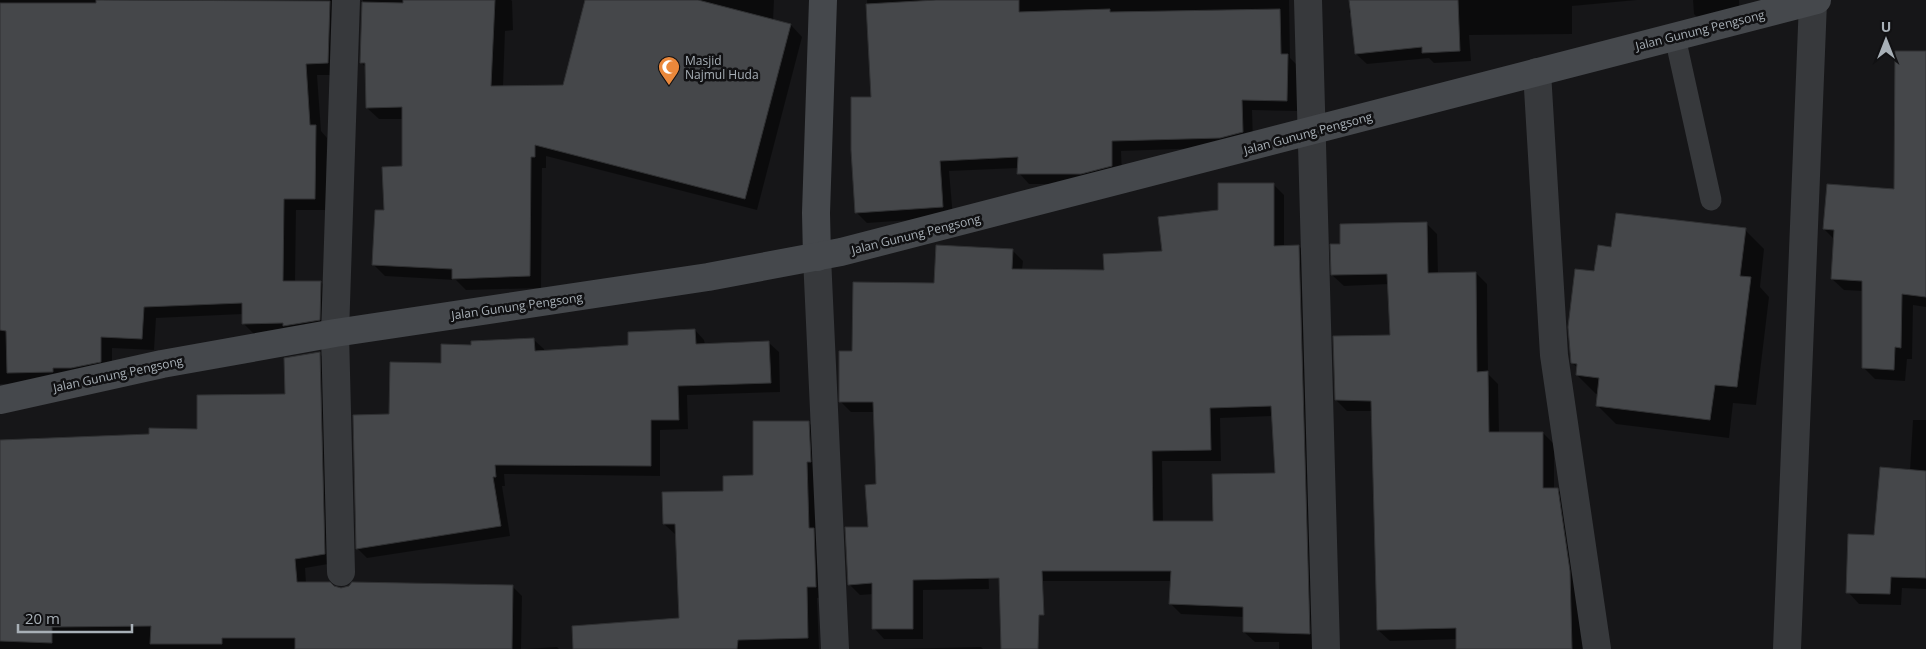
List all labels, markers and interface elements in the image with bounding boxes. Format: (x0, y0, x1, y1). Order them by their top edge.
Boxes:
street label: Jalan Gunung Pengsong (1633, 6, 1767, 55)
north arrow (1861, 15, 1911, 65)
text: U (1881, 17, 1891, 36)
place label: Masjid Najmul Huda (685, 52, 759, 83)
mosque icon: Masjid Najmul Huda (657, 55, 681, 86)
street label: Jalan Gunung Pengsong (1241, 108, 1375, 159)
street label: Jalan Gunung Pengsong (849, 210, 983, 259)
street label: Jalan Gunung Pengsong (449, 288, 584, 324)
street label: Jalan Gunung Pengsong (50, 352, 185, 396)
scale bar (18, 602, 131, 634)
text: 20 m (25, 608, 60, 628)

